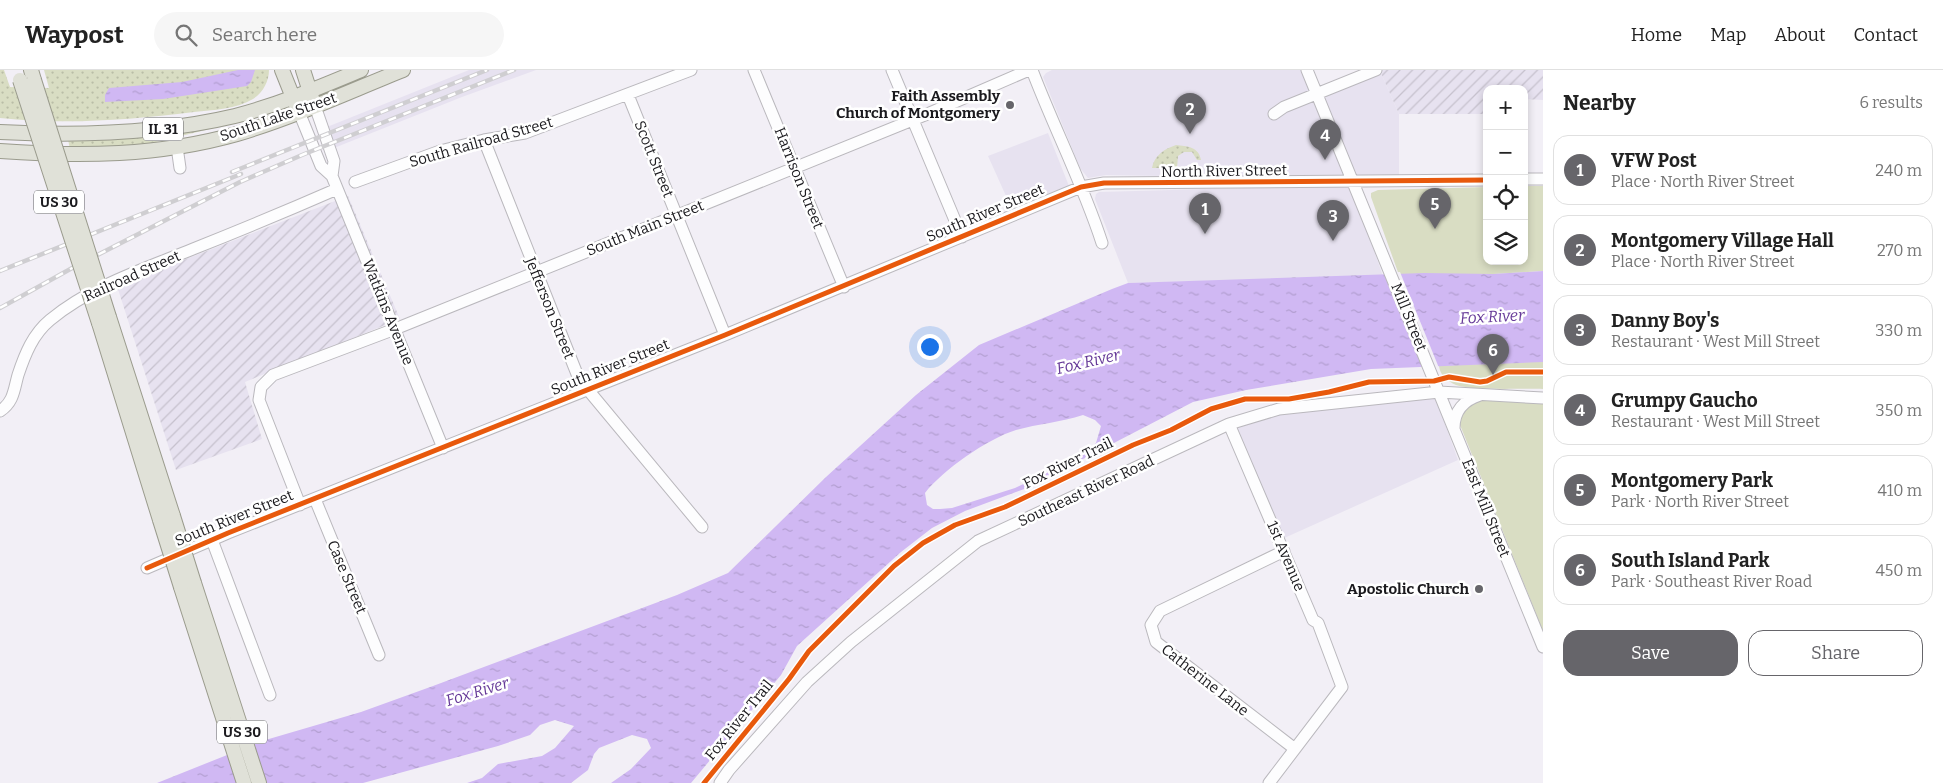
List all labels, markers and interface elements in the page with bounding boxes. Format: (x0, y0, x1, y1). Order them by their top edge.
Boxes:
search box (154, 12, 504, 57)
text: Waypost (25, 21, 124, 49)
icon: search (172, 21, 200, 49)
text: Search here (212, 23, 317, 46)
text: Home (1631, 24, 1682, 46)
text: Map (1710, 24, 1746, 46)
text: About (1774, 24, 1825, 46)
text: Contact (1853, 24, 1918, 46)
map controls (1483, 85, 1528, 265)
button: + (1483, 85, 1528, 130)
place label: Faith Assembly Church of Montgomery (836, 87, 1001, 122)
street label: South Lake Street (217, 88, 339, 145)
text: Nearby (1563, 90, 1636, 116)
pin: 2 (1174, 93, 1206, 134)
text: 6 results (1860, 93, 1923, 112)
marker: Faith Assembly Church of Montgomery (1004, 99, 1016, 111)
street label: South Railroad Street (407, 113, 555, 171)
road number: IL 31 (143, 118, 183, 140)
street label: Scott Street (630, 118, 678, 200)
pin: 4 (1309, 119, 1341, 160)
street label: Harrison Street (770, 125, 828, 232)
button: − (1483, 130, 1528, 175)
text: VFW Post (1611, 149, 1697, 172)
street label: North River Street (1161, 161, 1288, 181)
text: 1 (1577, 161, 1583, 180)
text: 240 m (1875, 161, 1922, 180)
text: Place · North River Street (1611, 172, 1795, 191)
button: locate (1483, 175, 1528, 220)
street label: South River Street (923, 180, 1047, 246)
pin: 5 (1419, 188, 1451, 229)
road number: US 30 (34, 190, 84, 214)
pin: 1 (1189, 193, 1221, 234)
street label: South Main Street (584, 196, 707, 260)
pin: 3 (1317, 200, 1349, 241)
button: layers (1483, 220, 1528, 265)
text: Montgomery Village Hall (1611, 229, 1834, 252)
text: 2 (1575, 241, 1585, 260)
text: 270 m (1877, 241, 1922, 260)
street label: Railroad Street (81, 246, 184, 305)
text: Place · North River Street (1611, 252, 1795, 271)
street label: Jefferson Street (521, 253, 579, 362)
street label: Watkins Avenue (359, 256, 417, 368)
street label: Mill Street (1387, 280, 1431, 354)
water label: Fox River (1459, 305, 1526, 328)
text: Danny Boy's (1611, 309, 1719, 332)
text: 3 (1575, 321, 1585, 340)
text: 330 m (1875, 321, 1922, 340)
text: Restaurant · West Mill Street (1611, 332, 1820, 351)
your location (917, 334, 943, 360)
pin: 6 (1477, 334, 1509, 375)
street label: South River Street (548, 335, 672, 399)
water label: Fox River (1054, 345, 1123, 378)
text: Grumpy Gaucho (1611, 389, 1758, 412)
text: 4 (1575, 401, 1585, 420)
text: 350 m (1876, 401, 1922, 420)
text: Restaurant · West Mill Street (1611, 412, 1820, 431)
street label: Fox River Trail (1020, 433, 1116, 493)
street label: Southeast River Road (1015, 452, 1157, 530)
street label: East Mill Street (1458, 456, 1514, 560)
text: Montgomery Park (1611, 469, 1773, 492)
text: 5 (1576, 481, 1584, 500)
text: 410 m (1877, 481, 1922, 500)
street label: South River Street (172, 486, 296, 550)
text: Park · North River Street (1611, 492, 1789, 511)
street label: 1st Avenue (1263, 518, 1309, 594)
street label: Case Street (323, 537, 371, 617)
text: South Island Park (1611, 549, 1769, 572)
text: 6 (1575, 561, 1585, 580)
text: 450 m (1875, 561, 1922, 580)
text: Park · Southeast River Road (1611, 572, 1812, 591)
place label: Apostolic Church (1347, 580, 1470, 598)
marker: Apostolic Church (1473, 583, 1485, 595)
button: Save (1563, 630, 1738, 676)
button: Share (1748, 630, 1923, 676)
street label: Catherine Lane (1158, 640, 1252, 720)
water label: Fox River (443, 672, 512, 710)
street label: Fox River Trail (701, 676, 777, 764)
road number: US 30 (217, 720, 267, 744)

